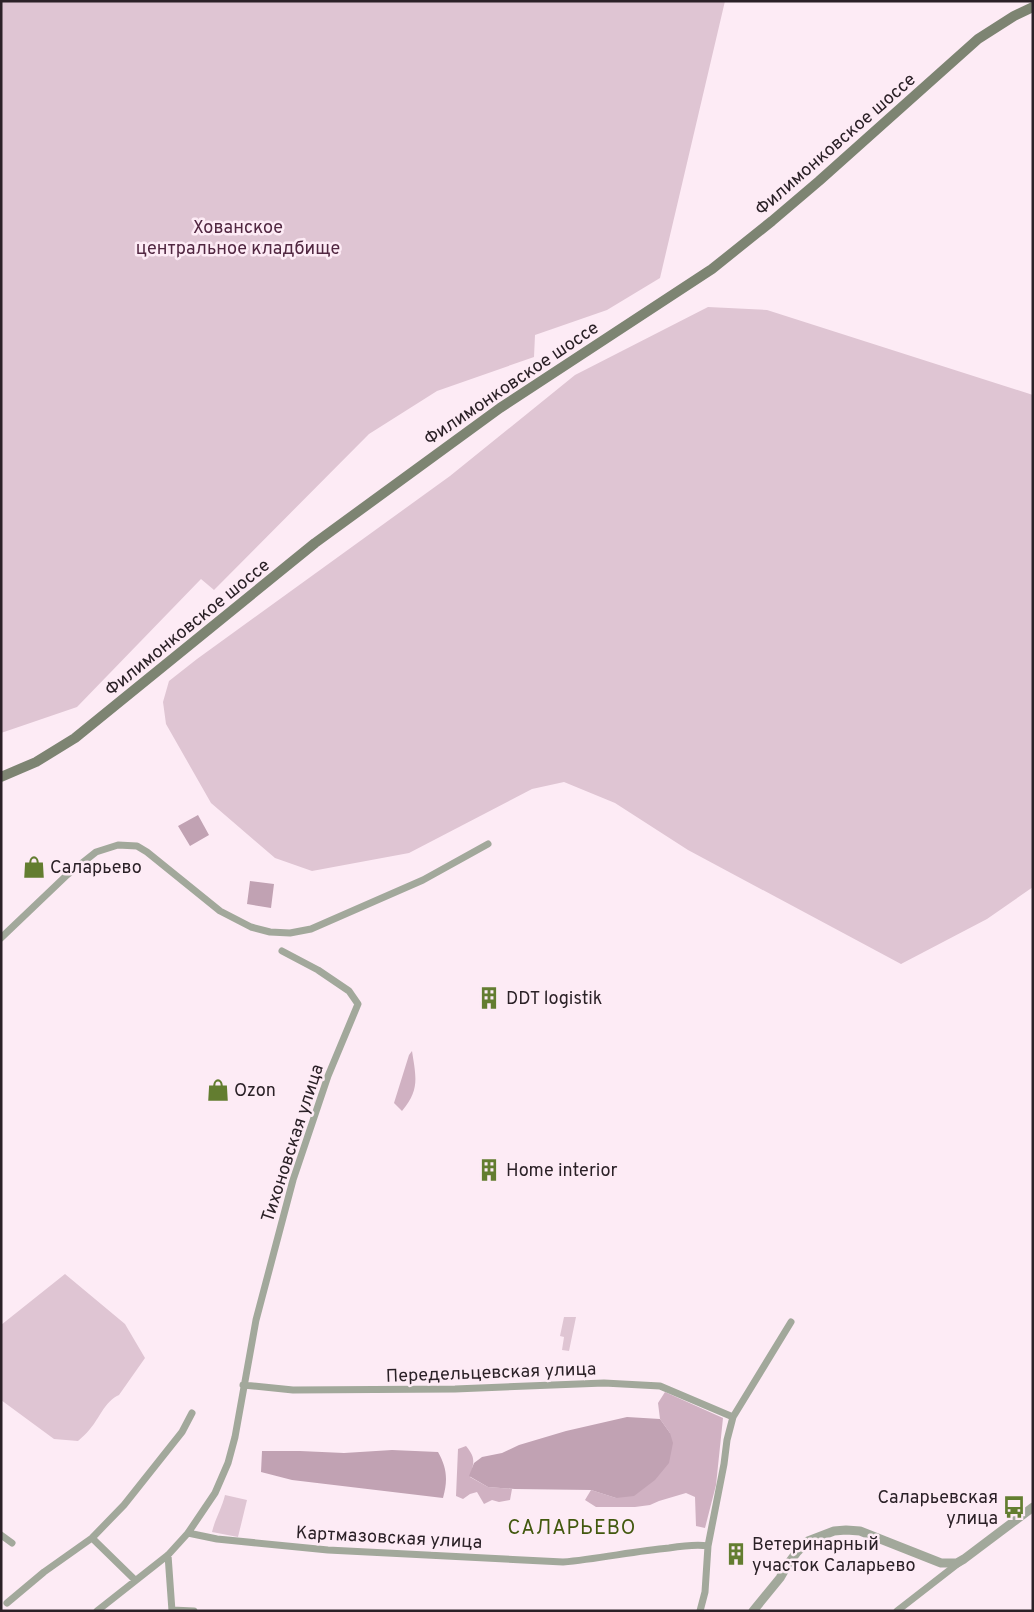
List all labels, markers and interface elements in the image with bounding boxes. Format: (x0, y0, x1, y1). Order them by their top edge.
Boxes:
street label: Филимонковское шоссе (751, 69, 921, 221)
park label: Хованское центральное кладбище (136, 217, 340, 261)
street label: Филимонковское шоссе (420, 317, 604, 451)
street label: Филимонковское шоссе (101, 554, 275, 702)
shop icon: Саларьево (21, 854, 47, 880)
place label: Саларьево (50, 857, 142, 880)
building icon: DDT logistik (476, 985, 502, 1011)
place label: DDT logistik (506, 988, 602, 1011)
street label: Тихоновская улица (257, 1062, 330, 1225)
shop icon: Ozon (205, 1077, 231, 1103)
place label: Ozon (234, 1080, 276, 1103)
building icon: Home interior (476, 1157, 502, 1183)
place label: Home interior (506, 1160, 617, 1183)
street label: Передельцевская улица (385, 1358, 597, 1389)
place label: Саларьевская улица (877, 1487, 998, 1531)
bus stop icon: Саларьевская улица (1001, 1494, 1027, 1520)
district label: САЛАРЬЕВО (508, 1516, 636, 1542)
street label: Картмазовская улица (295, 1522, 483, 1555)
place label: Ветеринарный участок Саларьево (752, 1534, 916, 1578)
building icon: Ветеринарный участок Саларьево (723, 1541, 749, 1567)

